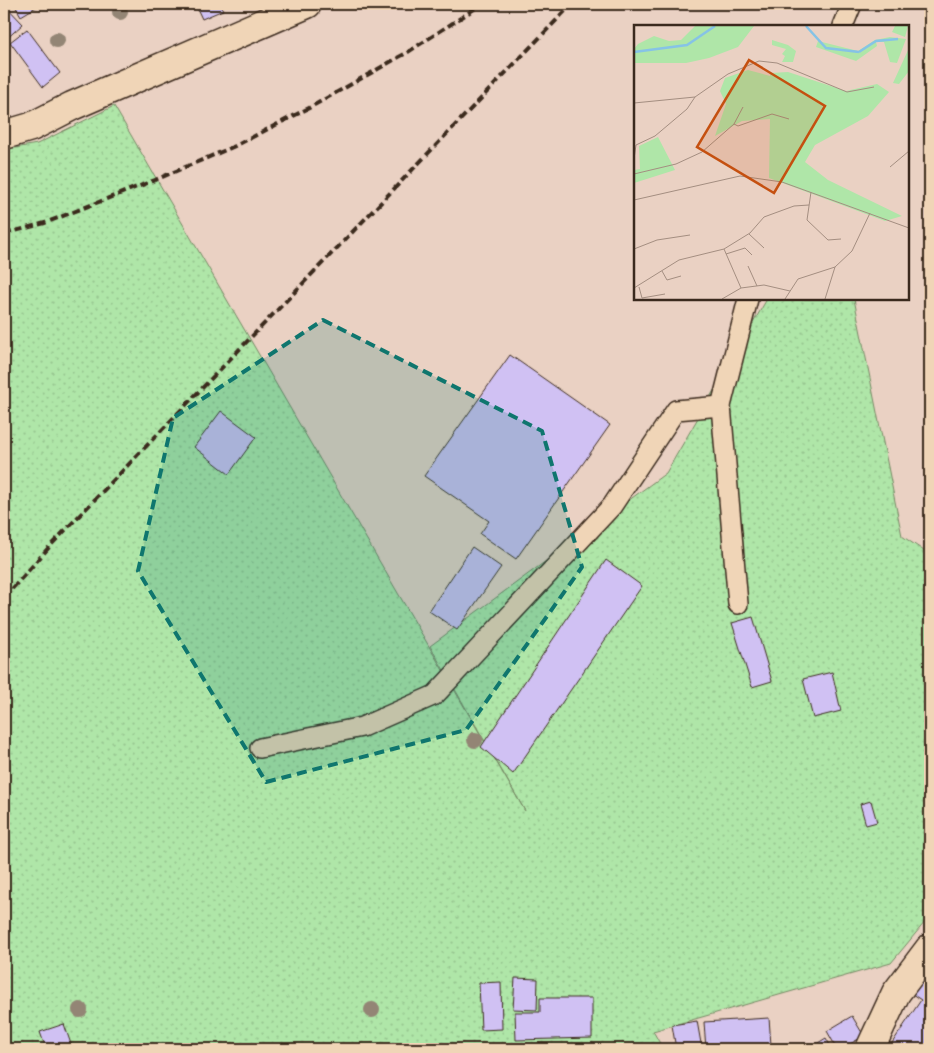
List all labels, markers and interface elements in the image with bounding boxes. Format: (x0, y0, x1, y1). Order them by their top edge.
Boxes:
inset map (634, 25, 909, 300)

